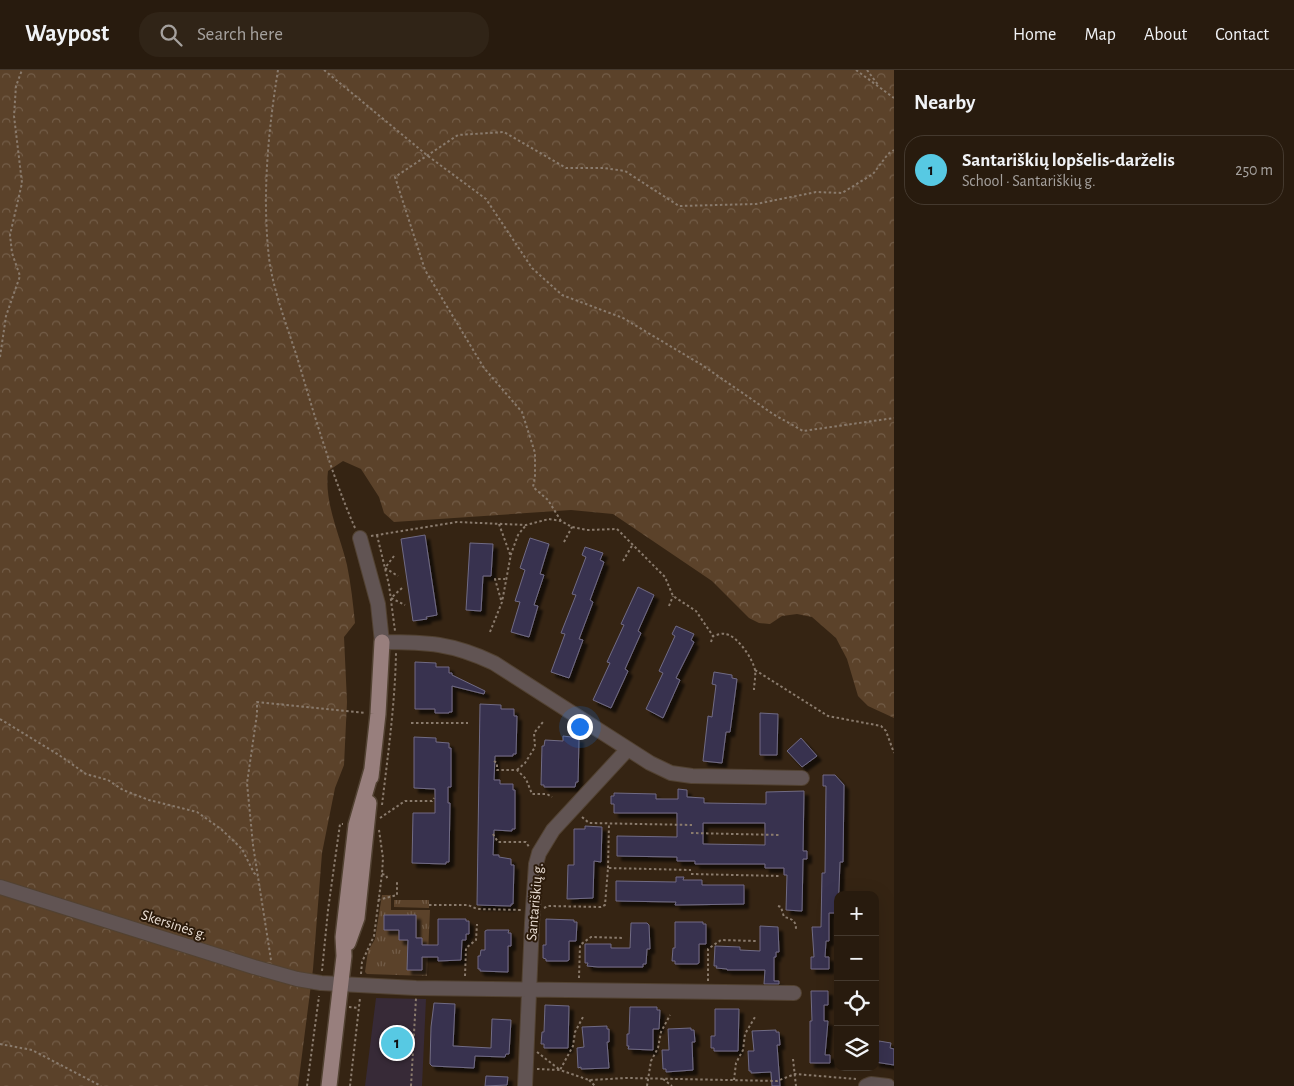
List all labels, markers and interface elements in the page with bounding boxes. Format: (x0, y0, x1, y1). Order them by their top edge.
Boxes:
search box (139, 12, 489, 57)
icon: search (157, 21, 185, 49)
text: Waypost (25, 22, 109, 46)
text: Search here (197, 25, 283, 44)
text: Home (1013, 26, 1056, 44)
text: Map (1084, 26, 1116, 44)
text: About (1144, 26, 1187, 44)
text: Contact (1215, 26, 1269, 44)
text: Nearby (914, 92, 975, 113)
text: Santariškių lopšelis-darželis (962, 151, 1175, 170)
text: 1 (928, 162, 934, 178)
text: 250 m (1235, 162, 1273, 178)
text: School · Santariškių g. (962, 173, 1096, 189)
your location (567, 714, 593, 740)
street label: Santariškių g. (524, 862, 546, 942)
map controls (834, 891, 879, 1071)
button: + (834, 891, 879, 936)
street label: Skersinės g. (139, 907, 209, 943)
button: − (834, 936, 879, 981)
button: locate (834, 981, 879, 1026)
pin: 1 (381, 1024, 413, 1062)
button: layers (834, 1026, 879, 1071)

